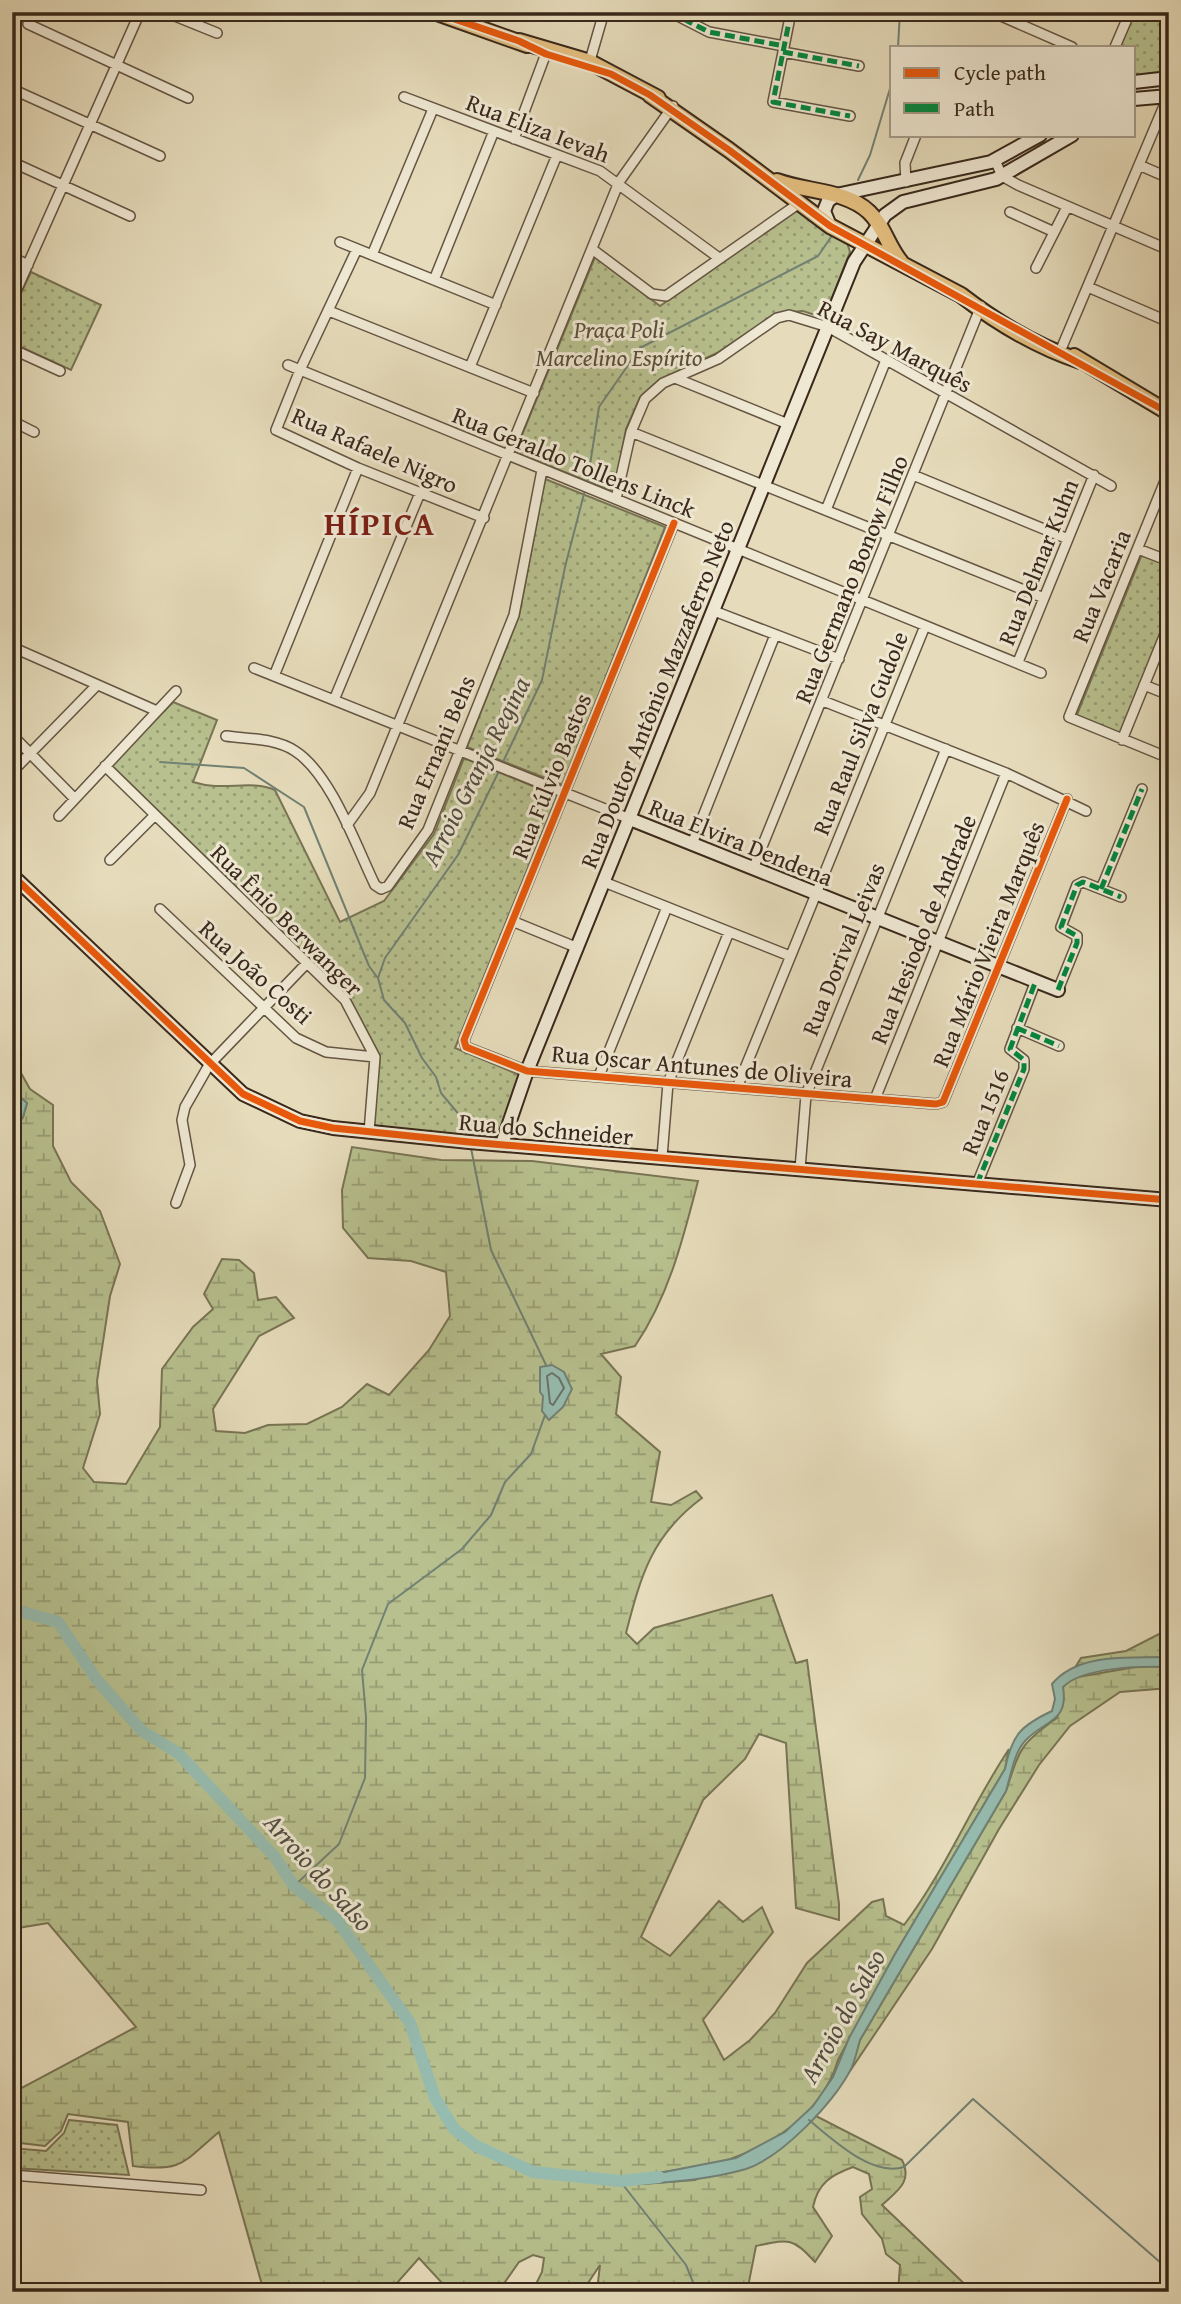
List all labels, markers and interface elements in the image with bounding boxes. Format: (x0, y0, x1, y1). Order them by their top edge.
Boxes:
legend (890, 46, 1136, 136)
text: Cycle path (954, 57, 1046, 88)
street label: Rua Eliza Ievah (461, 85, 615, 172)
text: Path (954, 93, 995, 124)
street label: Rua Say Marquês (811, 290, 979, 402)
park label: Praça Poli Marcelino Espírito (536, 312, 702, 375)
street label: Rua Geraldo Tollens Linck (447, 397, 701, 527)
street label: Rua Rafaele Nigro (286, 398, 464, 502)
street label: Rua Germano Bonow Filho (785, 450, 917, 708)
street label: Rua Delmar Kuhn (989, 473, 1087, 650)
district label: HÍPICA (324, 500, 436, 547)
street label: Rua Doutor Antônio Mazzaferro Neto (571, 515, 743, 873)
street label: Rua Vacaria (1062, 524, 1140, 648)
street label: Rua Raul Silva Gudole (803, 626, 917, 840)
street label: Rua Ernani Behs (388, 670, 484, 834)
water label: Arroio Granja Regina (410, 670, 540, 873)
street label: Rua Fúlvio Bastos (502, 688, 600, 864)
street label: Rua Elvira Dendena (644, 789, 839, 895)
street label: Rua Hesiodo de Andrade (861, 809, 985, 1049)
street label: Rua Mário Vieira Marquês (923, 816, 1053, 1072)
street label: Rua Ênio Berwanger (203, 836, 371, 1004)
street label: Rua Dorival Leivas (792, 857, 894, 1041)
street label: Rua João Costi (191, 911, 321, 1033)
street label: Rua Oscar Antunes de Oliveira (550, 1035, 854, 1097)
street label: Rua 1516 (952, 1064, 1018, 1160)
street label: Rua do Schneider (457, 1104, 635, 1154)
water label: Arroio do Salso (254, 1803, 383, 1940)
water label: Arroio do Salso (789, 1942, 895, 2091)

